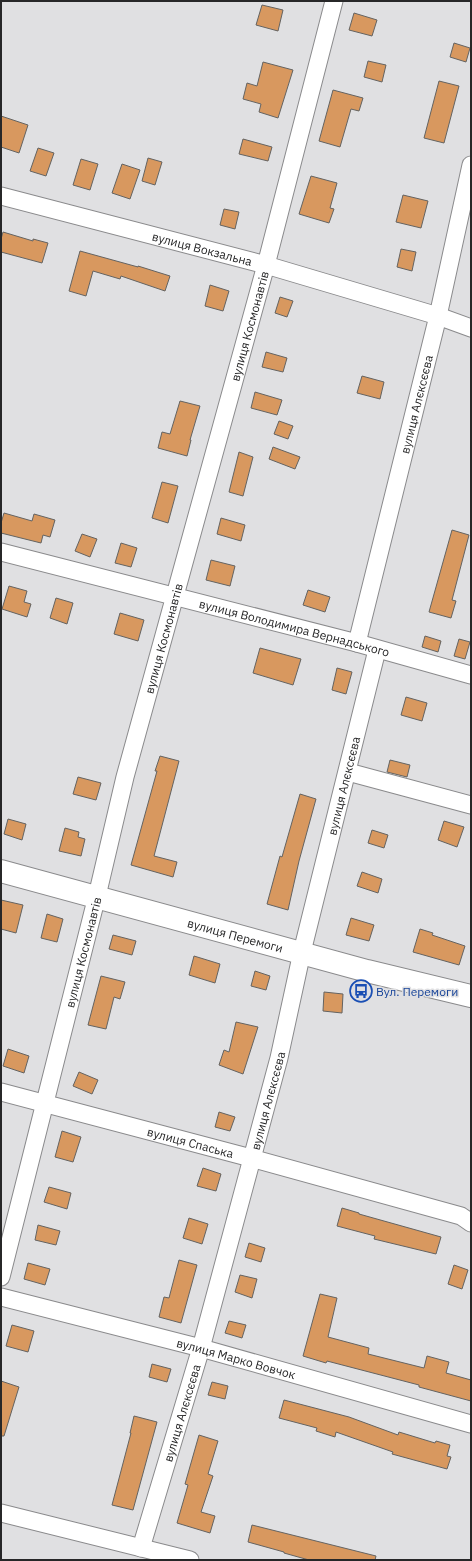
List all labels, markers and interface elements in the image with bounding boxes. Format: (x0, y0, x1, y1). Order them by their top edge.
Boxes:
street label: вулиця Вокзальна (151, 228, 254, 269)
street label: вулиця Космонавтів (227, 269, 272, 383)
street label: вулиця Алєксєєва (397, 353, 436, 455)
street label: вулиця Космонавтів (141, 582, 186, 695)
street label: вулиця Володимира Вернадського (198, 595, 392, 659)
street label: вулиця Алєксєєва (324, 734, 363, 837)
street label: вулиця Космонавтів (62, 895, 104, 1009)
street label: вулиця Перемоги (186, 915, 285, 955)
bus stop icon: Вул. Перемоги (348, 978, 374, 1004)
place label: Вул. Перемоги (376, 984, 458, 999)
street label: вулиця Алєксєєва (247, 1050, 288, 1151)
street label: вулиця Спаська (146, 1123, 236, 1161)
street label: вулиця Марко Вовчок (175, 1335, 298, 1382)
street label: вулиця Алєксєєва (160, 1362, 203, 1464)

